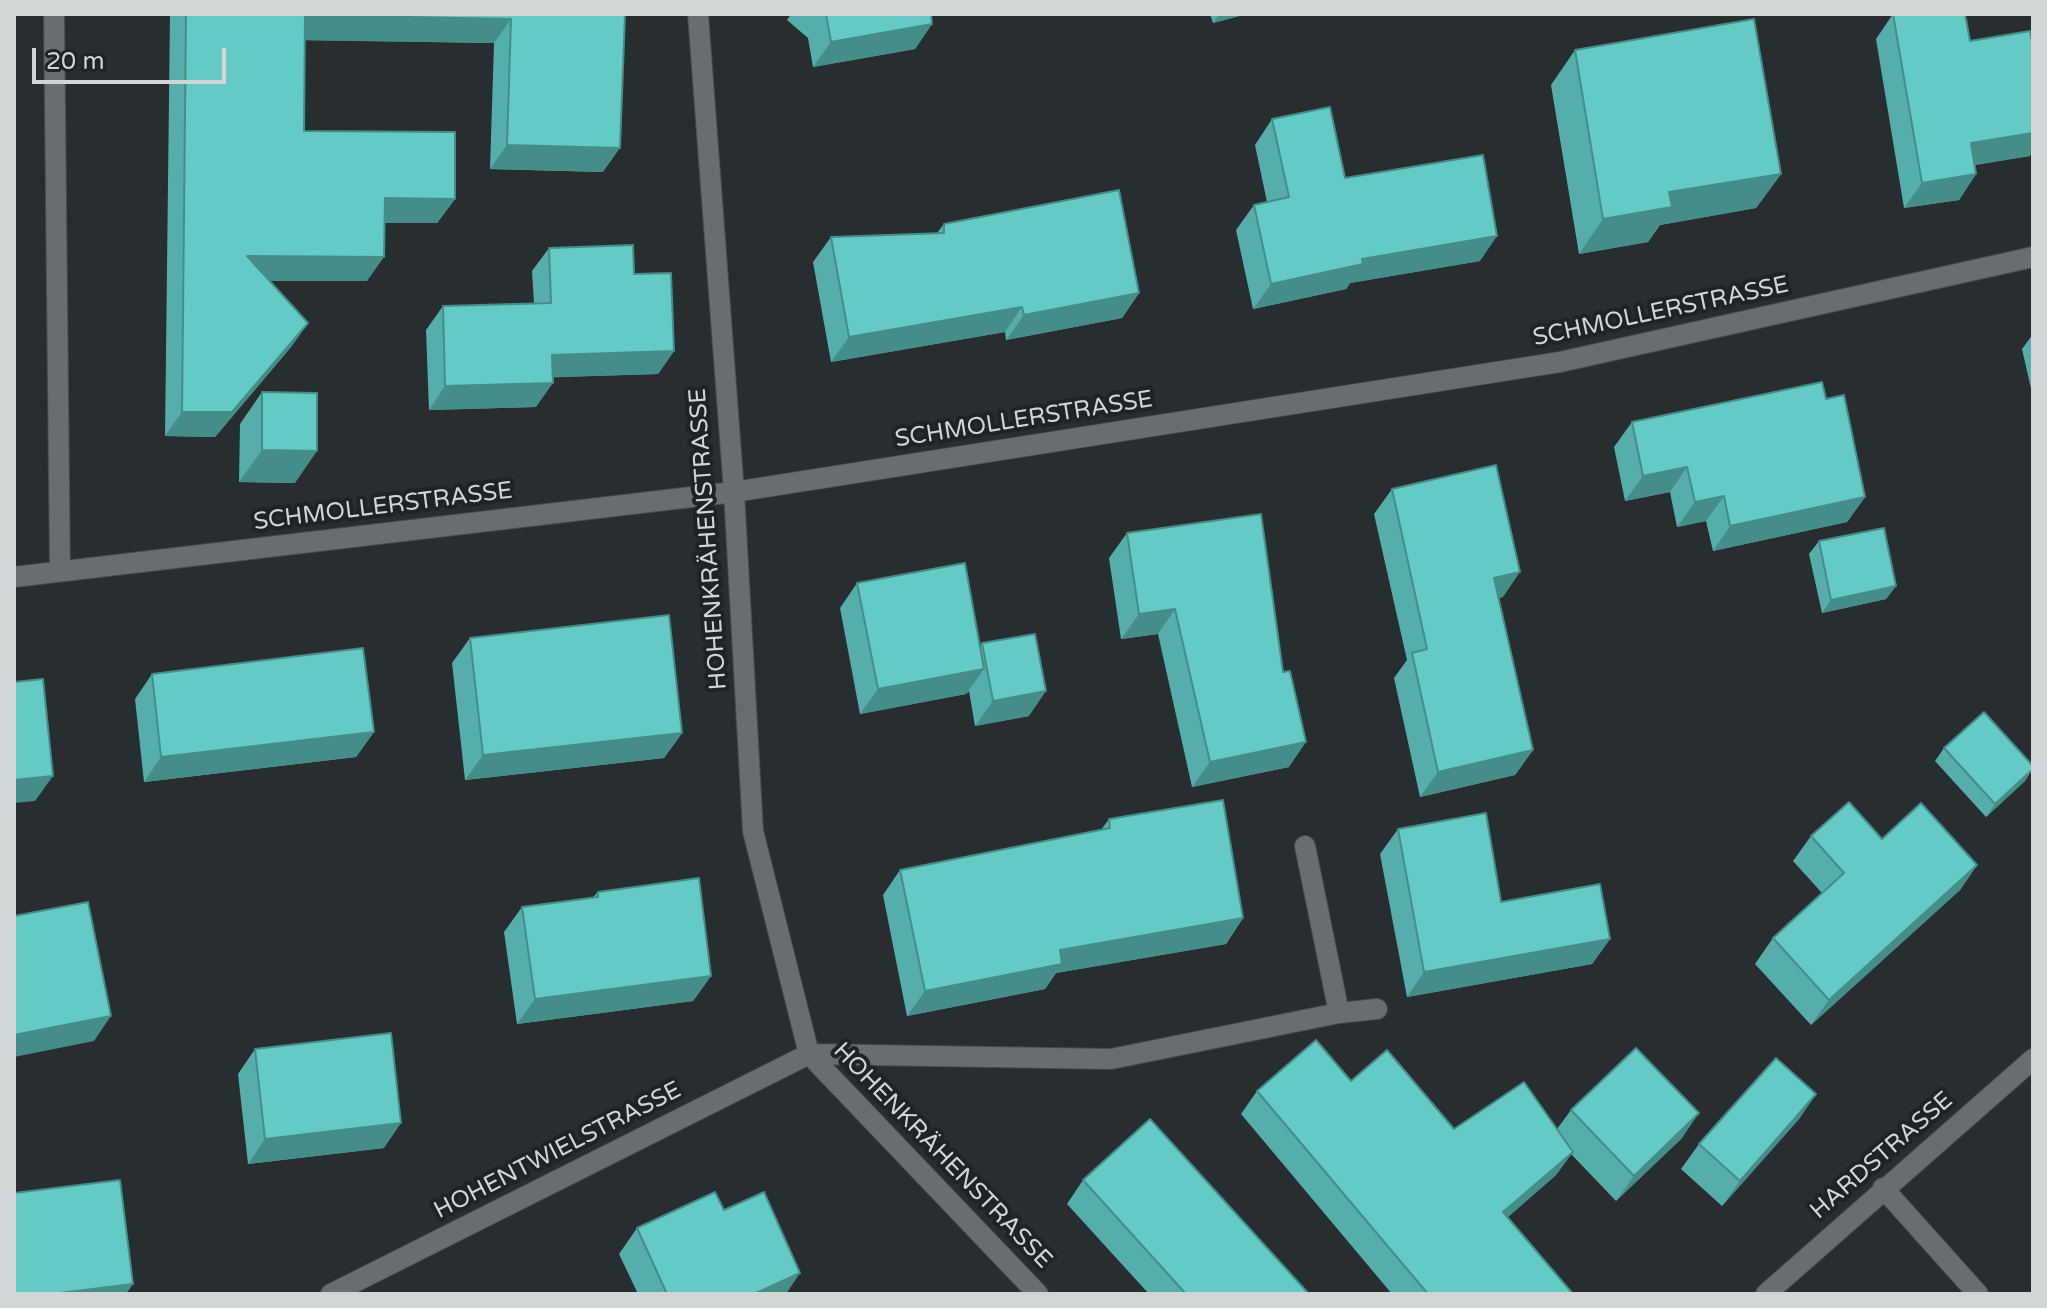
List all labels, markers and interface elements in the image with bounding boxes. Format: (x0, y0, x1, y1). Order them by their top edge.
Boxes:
scale bar (36, 32, 230, 82)
text: 20 m (46, 47, 104, 76)
street label: SCHMOLLERSTRASSE (1531, 271, 1791, 353)
street label: SCHMOLLERSTRASSE (893, 385, 1155, 455)
street label: HOHENKRÄHENSTRASSE (684, 387, 734, 691)
street label: SCHMOLLERSTRASSE (252, 477, 514, 537)
street label: HOHENKRÄHENSTRASSE (827, 1037, 1057, 1275)
street label: HOHENTWIELSTRASSE (430, 1076, 686, 1226)
street label: HARDSTRASSE (1805, 1086, 1959, 1226)

